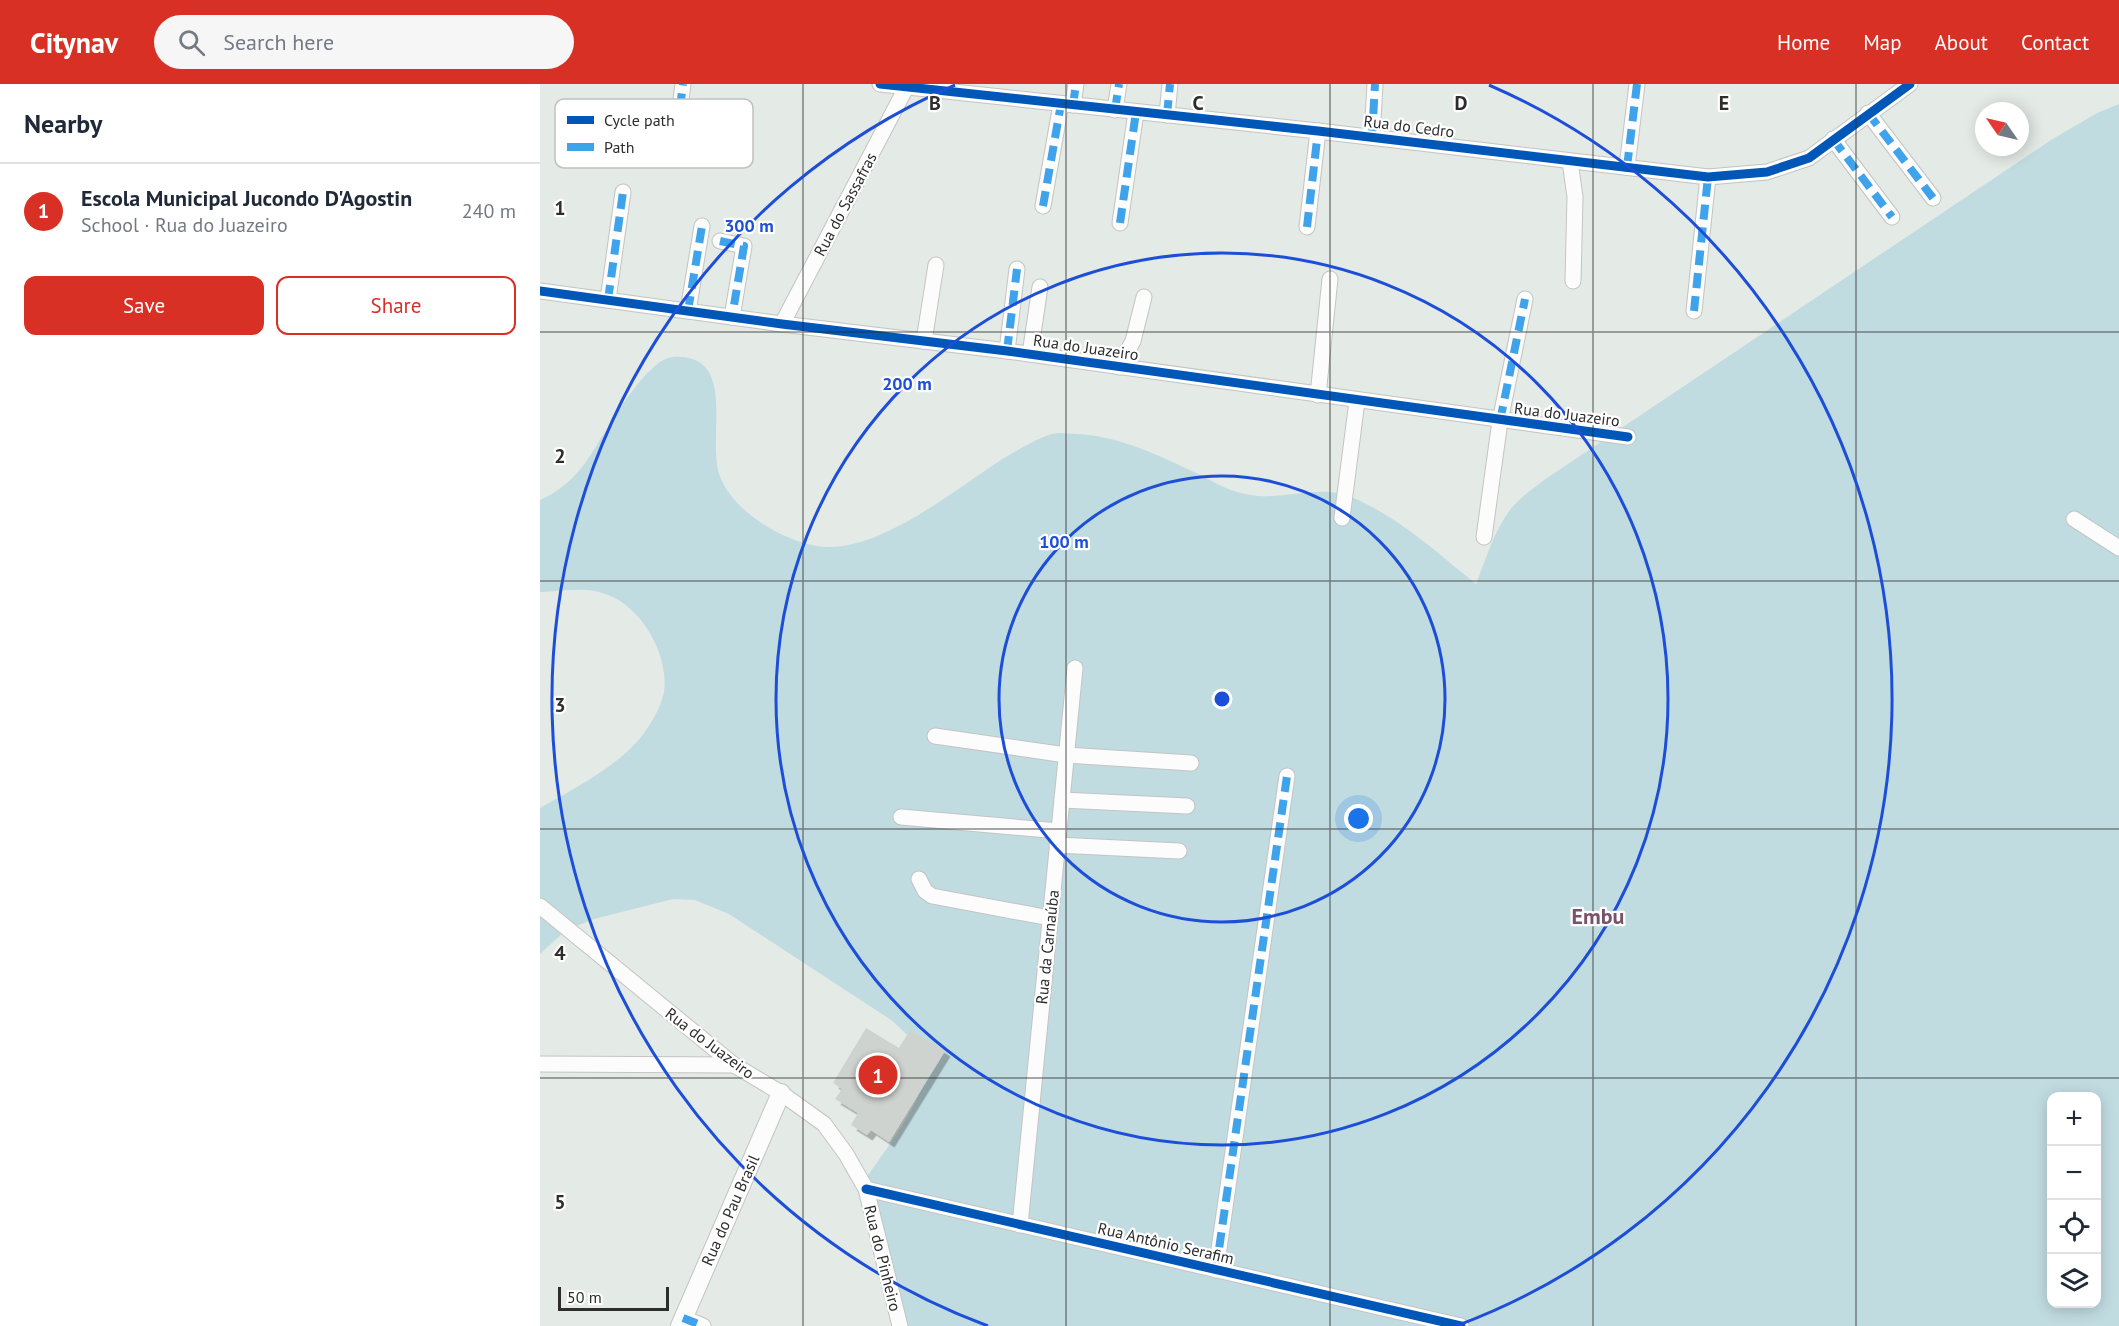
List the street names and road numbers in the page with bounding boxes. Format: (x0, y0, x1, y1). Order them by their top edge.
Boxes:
street label: Rua do Cedro (1363, 111, 1455, 141)
street label: Rua do Sassafras (809, 148, 881, 259)
street label: Rua do Juazeiro (1032, 330, 1140, 364)
street label: Rua do Juazeiro (1513, 398, 1621, 430)
street label: Rua da Carnaúba (1031, 889, 1063, 1005)
street label: Rua do Juazeiro (662, 1003, 758, 1083)
street label: Rua do Pau Brasil (697, 1151, 764, 1269)
street label: Rua do Pinheiro (860, 1203, 906, 1313)
street label: Rua Antônio Serafim (1096, 1218, 1236, 1268)

